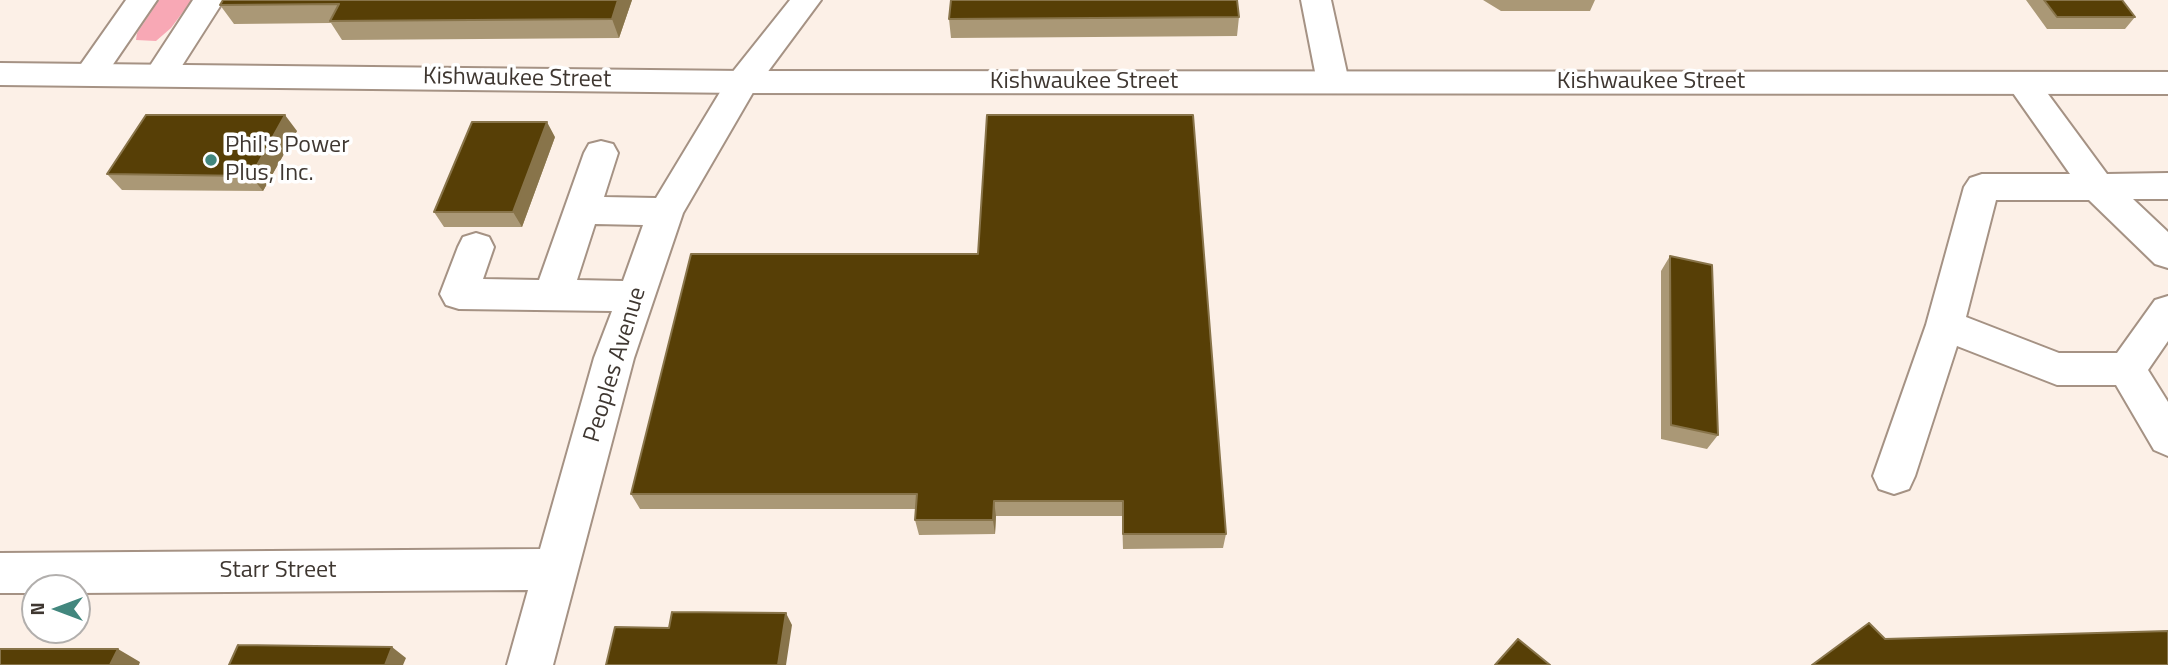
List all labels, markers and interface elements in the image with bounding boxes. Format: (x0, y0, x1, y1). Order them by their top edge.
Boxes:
street label: Kishwaukee Street (423, 63, 611, 95)
street label: Kishwaukee Street (990, 68, 1178, 96)
street label: Kishwaukee Street (1557, 68, 1745, 96)
place label: Phil's Power Plus, Inc. (225, 132, 350, 188)
marker: Phil's Power Plus, Inc. (203, 152, 219, 168)
street label: Peoples Avenue (579, 284, 653, 446)
street label: Starr Street (220, 557, 336, 585)
north arrow (21, 574, 91, 644)
text: N (22, 602, 51, 616)

